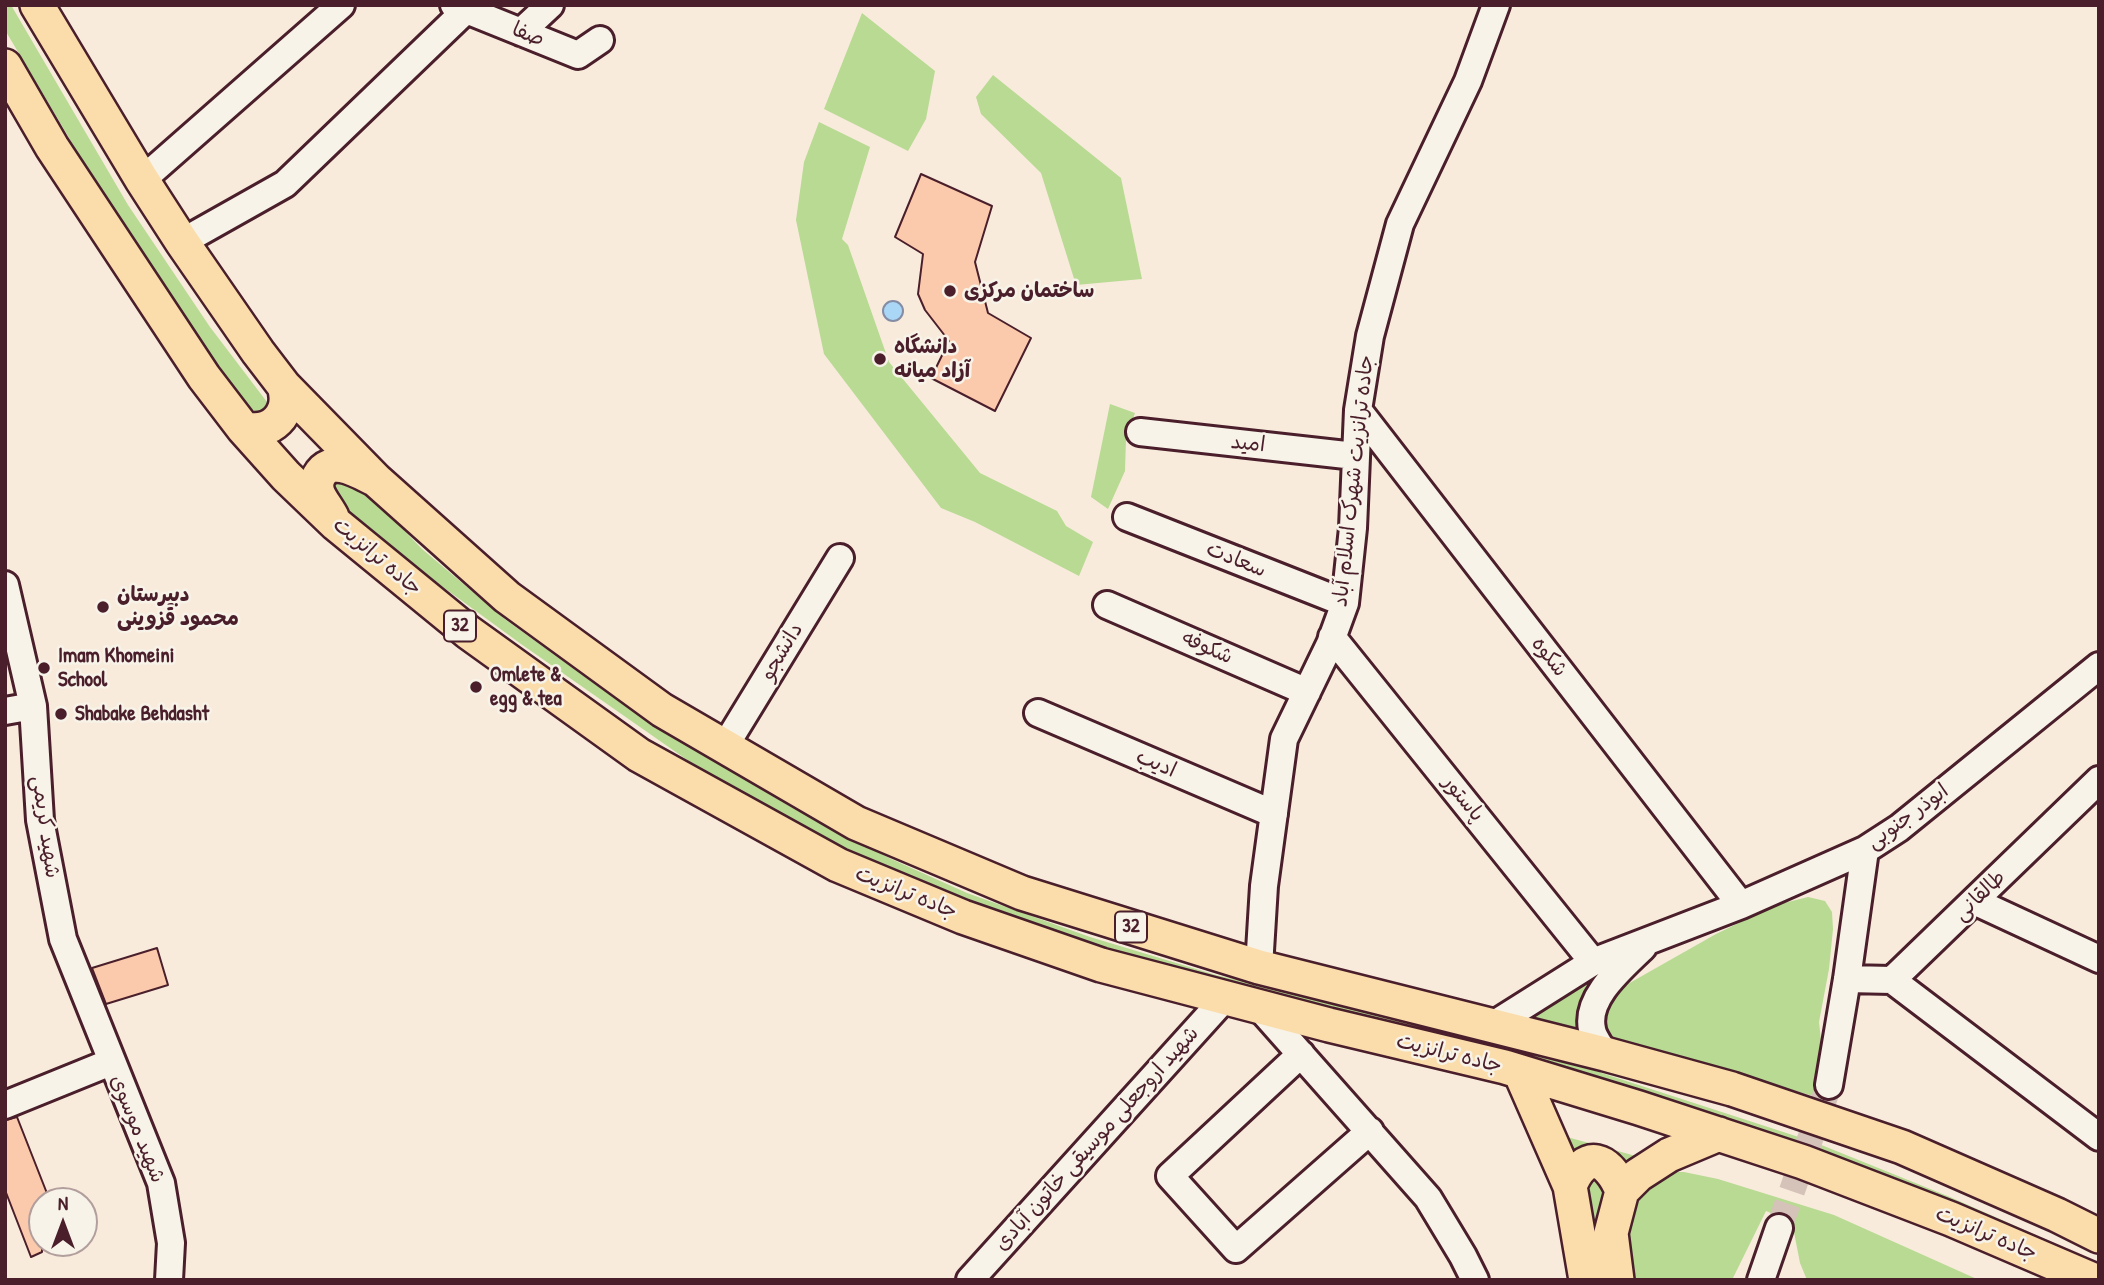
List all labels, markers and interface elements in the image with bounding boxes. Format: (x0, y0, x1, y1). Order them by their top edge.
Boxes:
street label: صفا (508, 17, 548, 53)
place label: ساختمان مرکزی (964, 278, 1094, 304)
marker: ساختمان مرکزی (942, 283, 958, 299)
place label: دانشگاه آزاد میانه (894, 334, 970, 384)
marker: دانشگاه آزاد میانه (872, 351, 888, 367)
street label: جاده ترانزیت شهرک اسلام آباد (1328, 354, 1380, 608)
street label: امید (1230, 430, 1266, 458)
street label: جاده ترانزیت (328, 513, 426, 601)
street label: سعادت (1202, 537, 1270, 583)
place label: دبیرستان محمود قزوینی (117, 582, 239, 632)
marker: دبیرستان محمود قزوینی (95, 599, 111, 615)
road number: 32 (444, 610, 476, 642)
street label: دانشجو (755, 619, 809, 685)
street label: شکوفه (1178, 626, 1236, 670)
street label: شکوه (1526, 632, 1572, 682)
place label: Imam Khomeini School (58, 643, 174, 693)
marker: Imam Khomeini School (36, 660, 52, 676)
place label: Omlete & egg & tea (490, 662, 562, 712)
marker: Omlete & egg & tea (468, 679, 484, 695)
place label: Shabake Behdasht (75, 701, 209, 727)
marker: Shabake Behdasht (53, 706, 69, 722)
street label: ادیب (1132, 744, 1180, 784)
street label: پاستور (1437, 771, 1489, 827)
street label: شهید کریمی (25, 774, 65, 880)
street label: ابوذر جنوبی (1862, 779, 1954, 855)
street label: جاده ترانزیت (851, 861, 961, 925)
street label: طالقانی (1949, 865, 2011, 927)
road number: 32 (1115, 911, 1147, 942)
street label: شهید اروجعلی موسیقی خاتون آبادی (989, 1021, 1205, 1257)
street label: جاده ترانزیت (1394, 1029, 1504, 1079)
street label: شهید موسوی (104, 1071, 170, 1187)
north arrow (28, 1187, 98, 1257)
text: N (58, 1190, 68, 1216)
street label: جاده ترانزیت (1931, 1201, 2041, 1267)

